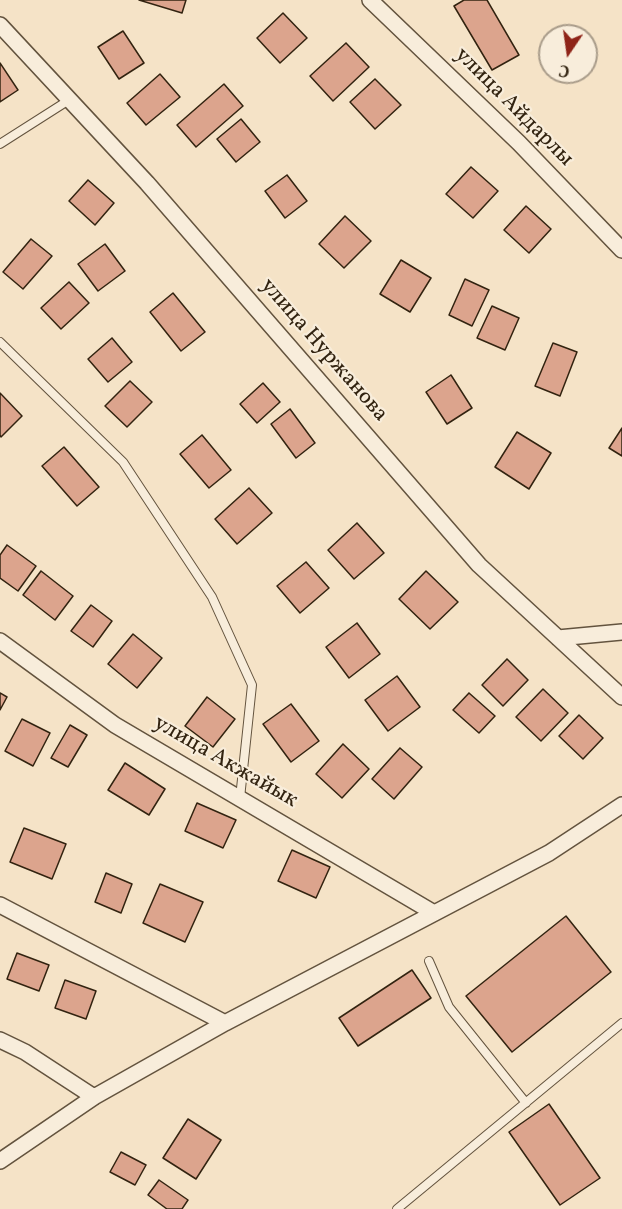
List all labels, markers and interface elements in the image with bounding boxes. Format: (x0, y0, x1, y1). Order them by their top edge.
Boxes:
north arrow (538, 24, 598, 84)
street label: улица Айдарлы (448, 43, 578, 173)
text: С (557, 58, 572, 81)
street label: улица Нуржанова (254, 274, 392, 428)
street label: улица Акжайык (148, 711, 302, 815)

